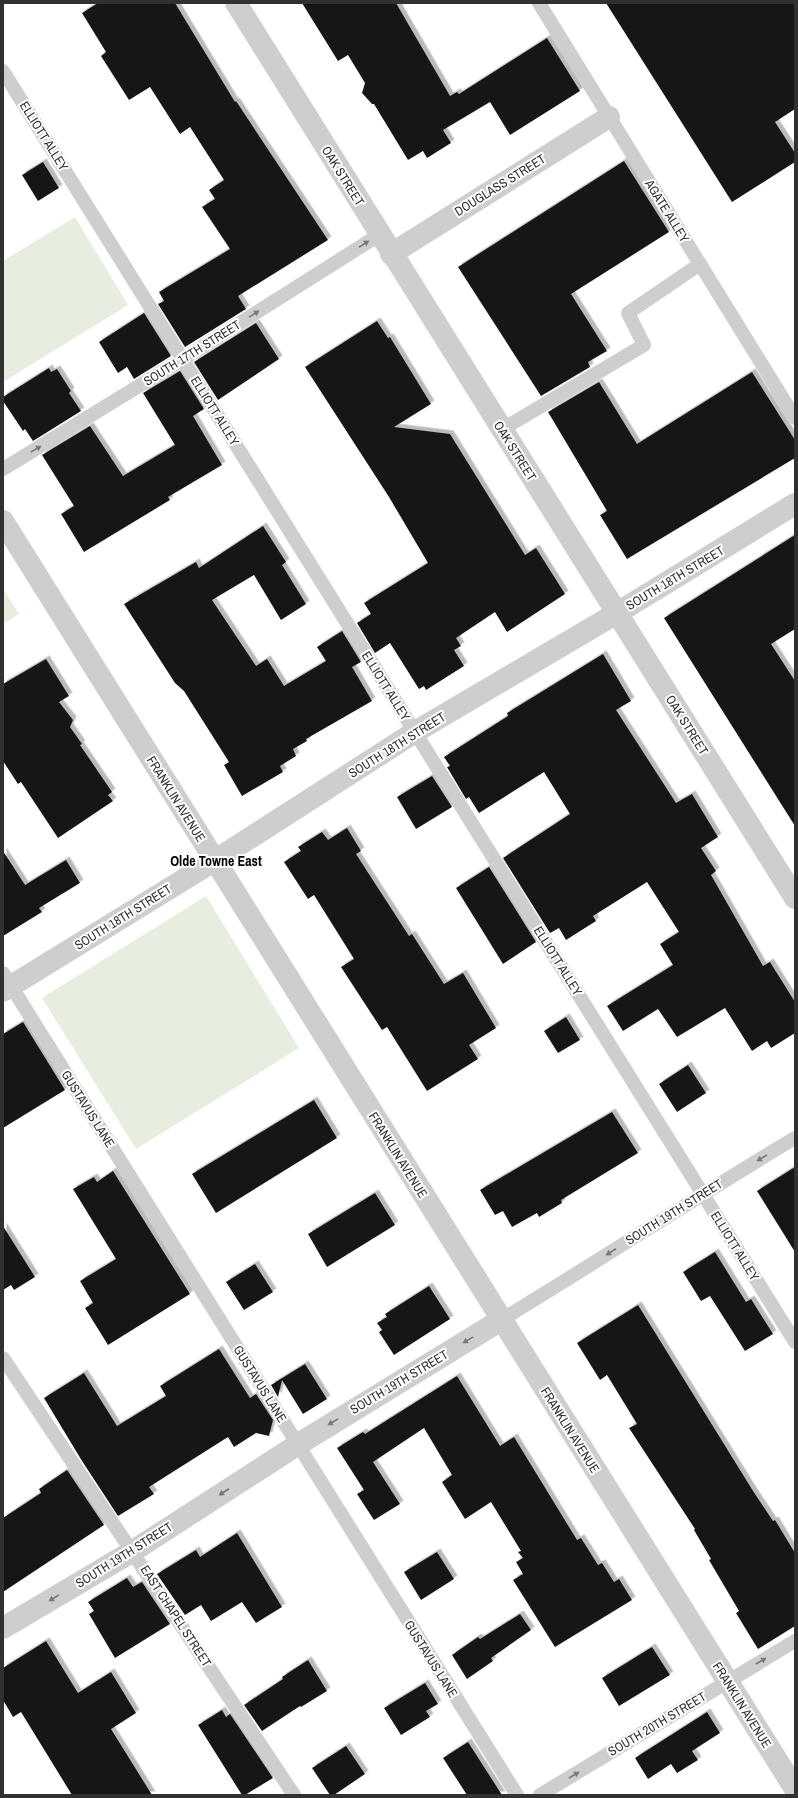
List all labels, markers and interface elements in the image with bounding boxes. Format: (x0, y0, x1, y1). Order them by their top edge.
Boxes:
street label: ELLIOTT ALLEY (16, 98, 72, 174)
street label: OAK STREET (318, 143, 368, 210)
street label: DOUGLASS STREET (451, 150, 549, 220)
street label: AGATE ALLEY (640, 176, 693, 246)
one-way arrow (358, 241, 370, 248)
one-way arrow (249, 310, 259, 318)
street label: SOUTH 17TH STREET (140, 316, 244, 390)
street label: ELLIOTT ALLEY (187, 373, 243, 449)
street label: OAK STREET (490, 418, 540, 485)
one-way arrow (30, 445, 42, 452)
street label: SOUTH 18TH STREET (623, 542, 728, 614)
street label: ELLIOTT ALLEY (358, 648, 414, 724)
street label: OAK STREET (662, 692, 712, 759)
street label: SOUTH 18TH STREET (345, 708, 449, 782)
street label: FRANKLIN AVENUE (143, 753, 209, 845)
district label: Olde Towne East (170, 852, 262, 870)
street label: SOUTH 18TH STREET (71, 880, 175, 954)
street label: ELLIOTT ALLEY (530, 923, 586, 999)
street label: GUSTAVUS LANE (57, 1067, 119, 1151)
street label: FRANKLIN AVENUE (365, 1109, 431, 1201)
one-way arrow (756, 1154, 768, 1161)
street label: SOUTH 19TH STREET (622, 1175, 726, 1249)
street label: ELLIOTT ALLEY (707, 1208, 763, 1284)
one-way arrow (606, 1248, 616, 1256)
one-way arrow (463, 1336, 473, 1344)
street label: GUSTAVUS LANE (229, 1342, 291, 1426)
street label: SOUTH 19TH STREET (347, 1346, 452, 1418)
street label: FRANKLIN AVENUE (537, 1384, 603, 1476)
one-way arrow (327, 1419, 339, 1426)
one-way arrow (218, 1488, 229, 1496)
street label: SOUTH 19TH STREET (72, 1518, 176, 1592)
street label: EAST CHAPEL STREET (137, 1562, 215, 1670)
one-way arrow (48, 1594, 60, 1601)
street label: GUSTAVUS LANE (400, 1617, 462, 1701)
one-way arrow (755, 1658, 767, 1665)
street label: FRANKLIN AVENUE (709, 1659, 775, 1751)
street label: SOUTH 20TH STREET (605, 1688, 710, 1760)
one-way arrow (568, 1771, 580, 1778)

